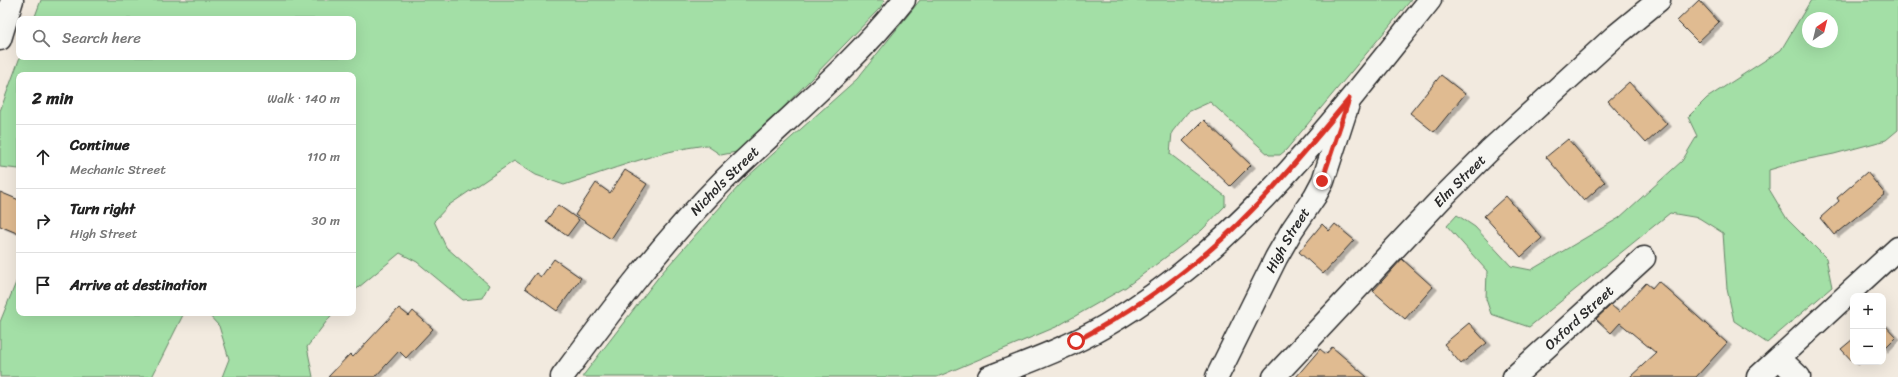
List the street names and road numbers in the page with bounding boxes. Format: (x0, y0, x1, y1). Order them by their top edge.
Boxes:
street label: Nichols Street (683, 140, 765, 221)
street label: Elm Street (1427, 148, 1492, 213)
street label: High Street (1258, 202, 1316, 277)
street label: Oxford Street (1538, 279, 1620, 356)

